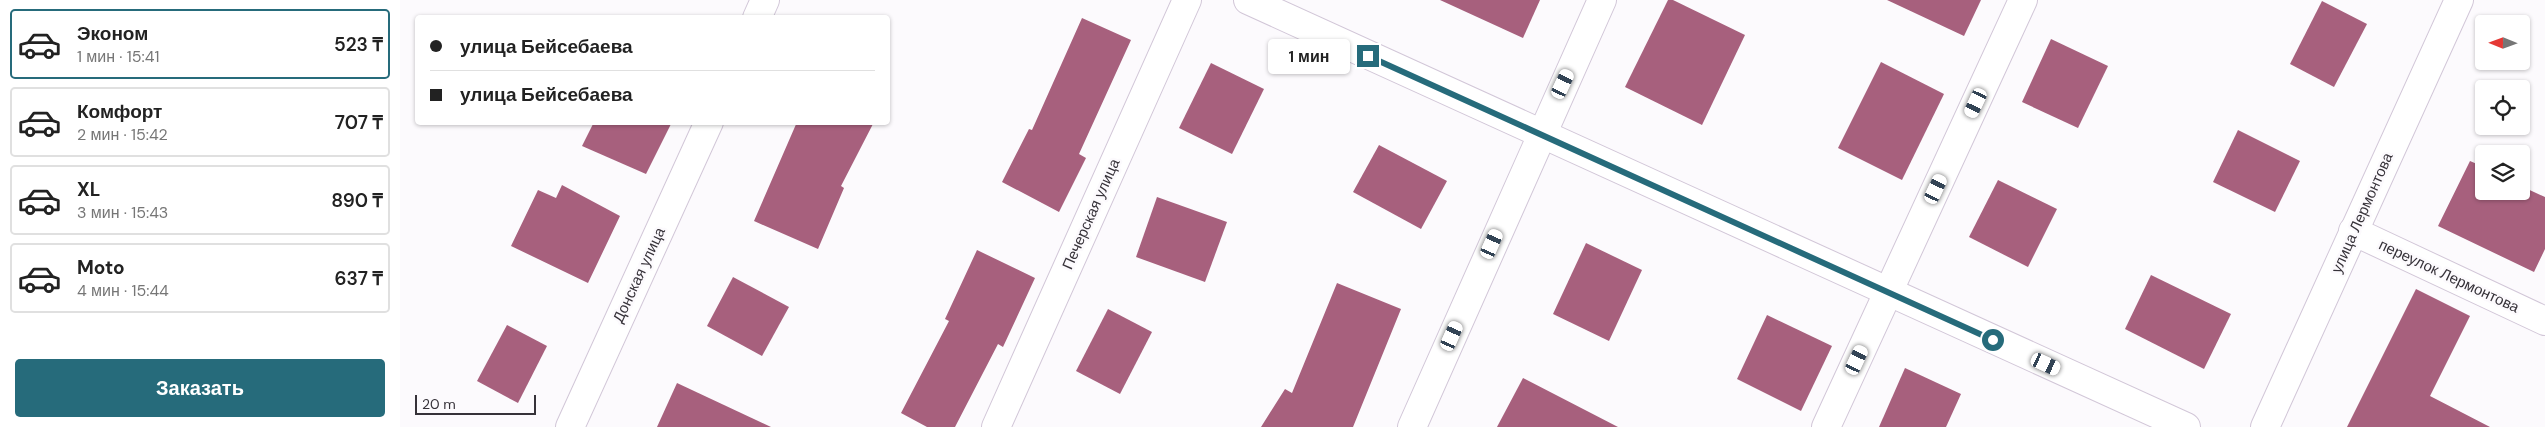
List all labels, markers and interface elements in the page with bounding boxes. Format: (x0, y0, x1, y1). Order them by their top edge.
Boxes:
north arrow (2475, 15, 2530, 70)
map controls (2475, 15, 2530, 200)
text: Эконом (77, 21, 148, 46)
icon: car (17, 22, 62, 67)
text: 523 ₸ (334, 32, 383, 57)
text: улица Бейсебаева (460, 34, 633, 59)
callout: 1 мин (1268, 38, 1350, 74)
route end (1357, 45, 1379, 67)
text: 1 мин · 15:41 (77, 46, 159, 67)
text: 1 мин (1289, 46, 1329, 67)
car (1549, 67, 1576, 101)
button: locate (2475, 80, 2530, 135)
text: улица Бейсебаева (460, 82, 633, 107)
car (1962, 86, 1989, 120)
text: Комфорт (77, 99, 162, 124)
icon: car (17, 100, 62, 145)
text: 707 ₸ (335, 110, 383, 135)
text: 2 мин · 15:42 (77, 124, 168, 145)
button: layers (2475, 145, 2530, 200)
street label: улица Лермонтова (2326, 149, 2398, 276)
street label: Печерская улица (1058, 155, 1125, 273)
car (1922, 172, 1949, 206)
text: XL (77, 177, 100, 202)
icon: car (17, 178, 62, 223)
text: 890 ₸ (331, 188, 383, 213)
text: 3 мин · 15:43 (77, 202, 168, 223)
street label: Донская улица (608, 223, 670, 326)
car (1479, 227, 1504, 261)
street label: переулок Лермонтова (2376, 235, 2523, 318)
text: Moto (77, 255, 125, 280)
icon: car (17, 256, 62, 301)
text: 637 ₸ (335, 266, 383, 291)
text: 4 мин · 15:44 (77, 280, 169, 301)
car (1439, 319, 1464, 353)
route start (1982, 329, 2004, 351)
car (1843, 343, 1870, 377)
car (2029, 351, 2062, 377)
button: Заказать (15, 359, 385, 417)
scale bar (415, 392, 536, 415)
text: 20 m (422, 395, 456, 413)

